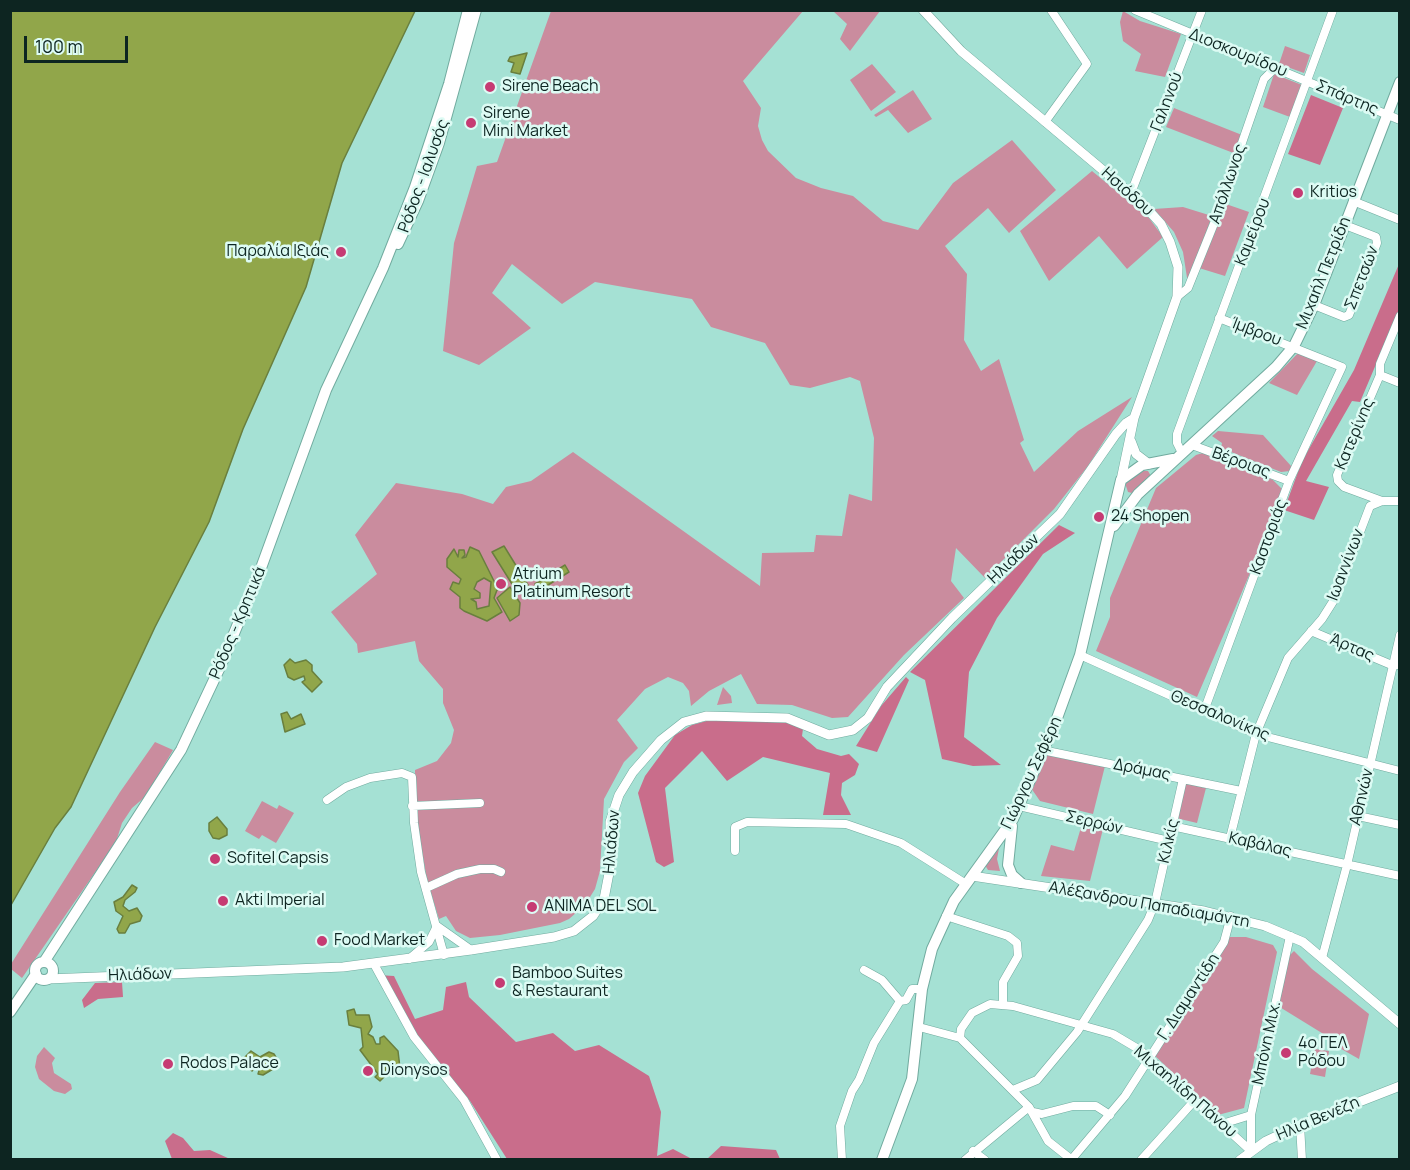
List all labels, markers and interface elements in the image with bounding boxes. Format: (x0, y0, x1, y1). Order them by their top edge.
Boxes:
scale bar (27, 24, 130, 62)
street label: Διοσκουρίδου (1186, 25, 1290, 81)
text: 100 m (35, 34, 83, 58)
street label: Γαληνού (1147, 70, 1187, 134)
street label: Σπάρτης (1313, 76, 1381, 120)
place label: Sirene Beach (502, 77, 599, 97)
marker: Sirene Beach (483, 80, 497, 94)
place label: Sirene Mini Market (483, 104, 568, 142)
marker: Sirene Mini Market (464, 116, 478, 130)
street label: Ρόδος - Ιαλυσός (395, 117, 453, 235)
street label: Απόλλωνος (1205, 141, 1251, 227)
street label: Ησιόδου (1097, 164, 1157, 220)
place label: Kritios (1310, 183, 1357, 203)
marker: Kritios (1291, 186, 1305, 200)
street label: Καμείρου (1231, 196, 1275, 268)
street label: Μιχαήλ Πετρίδη (1293, 214, 1355, 332)
place label: Παραλία Ιξιάς (226, 242, 329, 262)
street label: Σπετσών (1341, 243, 1383, 313)
marker: Παραλία Ιξιάς (334, 245, 348, 259)
street label: Ίμβρου (1228, 314, 1284, 350)
street label: Κατερίνης (1331, 395, 1379, 473)
street label: Βέροιας (1209, 444, 1273, 482)
street label: Καστοριάς (1247, 497, 1291, 577)
place label: 24 Shopen (1111, 507, 1189, 527)
marker: 24 Shopen (1092, 510, 1106, 524)
street label: Ιωαννίνων (1324, 526, 1368, 604)
street label: Ηλιάδων (984, 530, 1044, 588)
street label: Ρόδος - Κρητικά (206, 564, 270, 682)
place label: Atrium Platinum Resort (513, 565, 631, 603)
marker: Atrium Platinum Resort (494, 577, 508, 591)
street label: Άρτας (1327, 630, 1377, 666)
street label: Θεσσαλονίκης (1167, 686, 1273, 746)
street label: Γιώργου Σεφέρη (998, 714, 1066, 832)
street label: Δράμας (1112, 755, 1172, 785)
street label: Αθηνών (1346, 767, 1378, 827)
street label: Σερρών (1064, 807, 1124, 839)
street label: Ηλιάδων (600, 809, 624, 875)
street label: Κιλκίς (1155, 817, 1183, 865)
street label: Καβάλας (1227, 828, 1293, 862)
place label: Sofitel Capsis (227, 849, 329, 869)
marker: Sofitel Capsis (208, 852, 222, 866)
street label: Αλέξανδρου Παπαδιαμάντη (1047, 878, 1251, 932)
place label: Akti Imperial (235, 891, 325, 911)
marker: Akti Imperial (216, 894, 230, 908)
place label: ANIMA DEL SOL (544, 897, 656, 917)
marker: ANIMA DEL SOL (525, 900, 539, 914)
place label: Food Market (334, 931, 425, 951)
marker: Food Market (315, 934, 329, 948)
street label: Γ. Διαμαντίδη (1154, 950, 1224, 1044)
street label: Ηλιάδων (108, 964, 172, 986)
place label: Bamboo Suites & Restaurant (512, 964, 623, 1002)
marker: Bamboo Suites & Restaurant (493, 976, 507, 990)
street label: Μπόνη Μιχ. (1249, 999, 1285, 1087)
place label: 4ο ΓΕΛ Ρόδου (1298, 1034, 1347, 1072)
street label: Μιχαηλίδη Πάνου (1130, 1042, 1240, 1142)
marker: 4ο ΓΕΛ Ρόδου (1279, 1046, 1293, 1060)
place label: Rodos Palace (180, 1054, 279, 1074)
marker: Rodos Palace (161, 1057, 175, 1071)
place label: Dionysos (380, 1061, 448, 1081)
marker: Dionysos (361, 1064, 375, 1078)
street label: Ηλία Βενέζη (1273, 1093, 1363, 1145)

